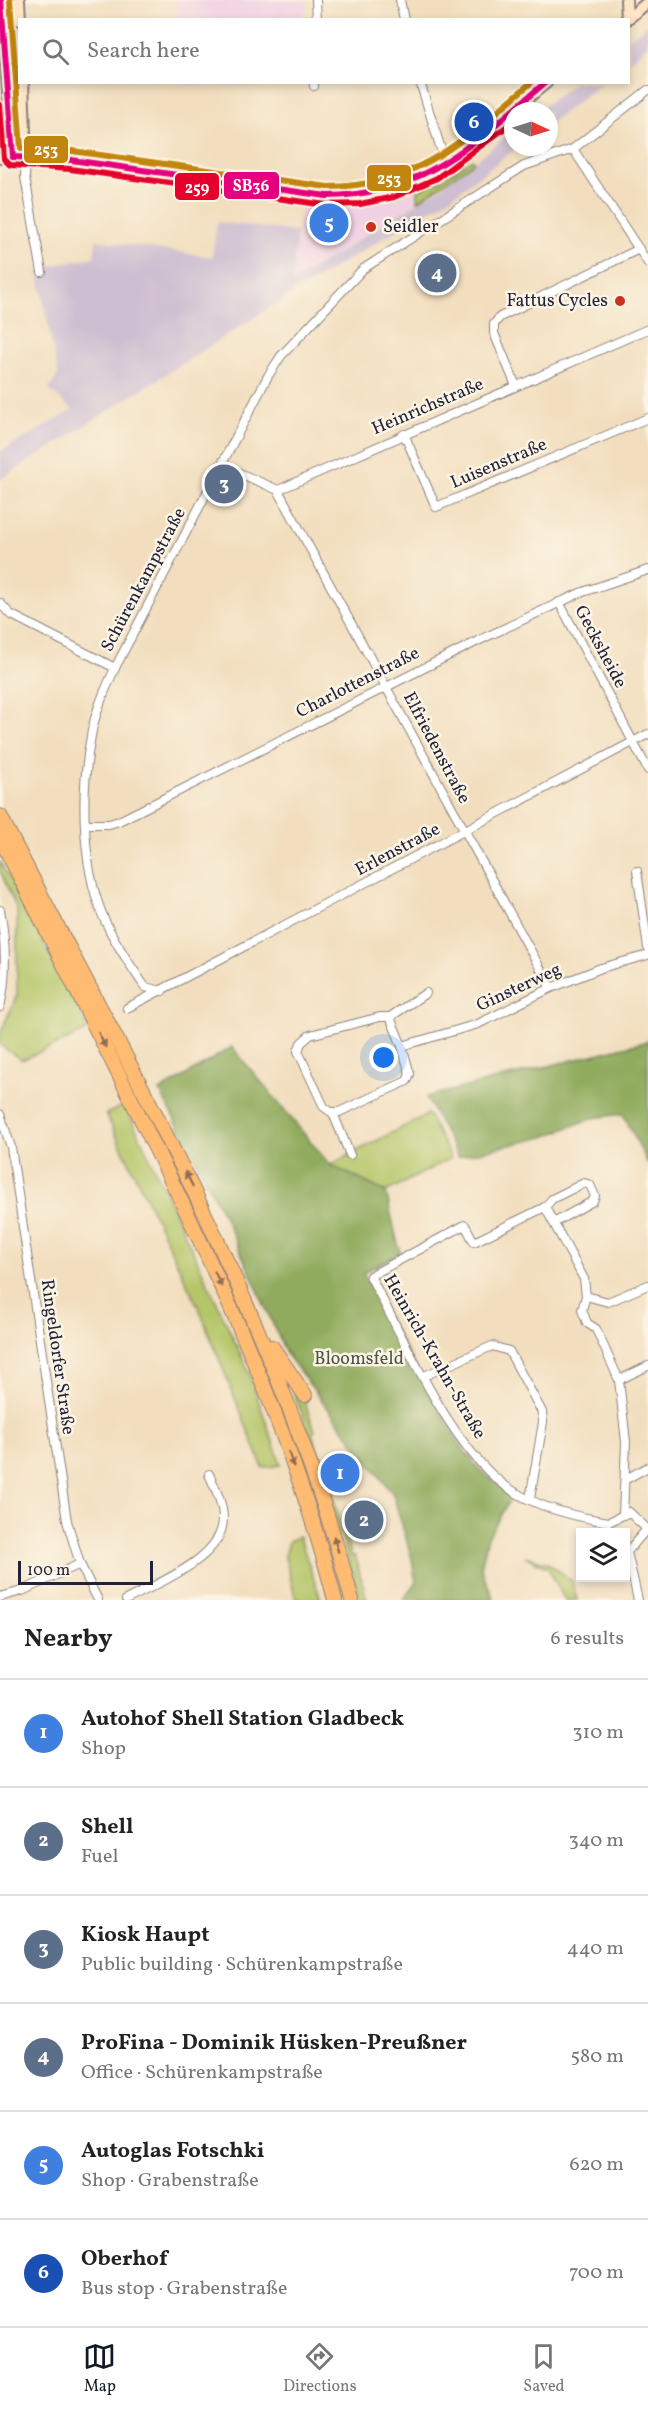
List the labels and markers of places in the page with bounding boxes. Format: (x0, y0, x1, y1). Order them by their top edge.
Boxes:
pin: 6 (454, 100, 494, 144)
pin: 5 (310, 200, 348, 246)
place label: Seidler (383, 215, 439, 240)
marker: Seidler (364, 220, 378, 234)
pin: 4 (418, 250, 456, 296)
place label: Fattus Cycles (506, 289, 608, 314)
marker: Fattus Cycles (613, 294, 627, 308)
pin: 3 (204, 462, 244, 506)
pin: 1 (320, 1450, 360, 1496)
pin: 2 (344, 1498, 384, 1543)

